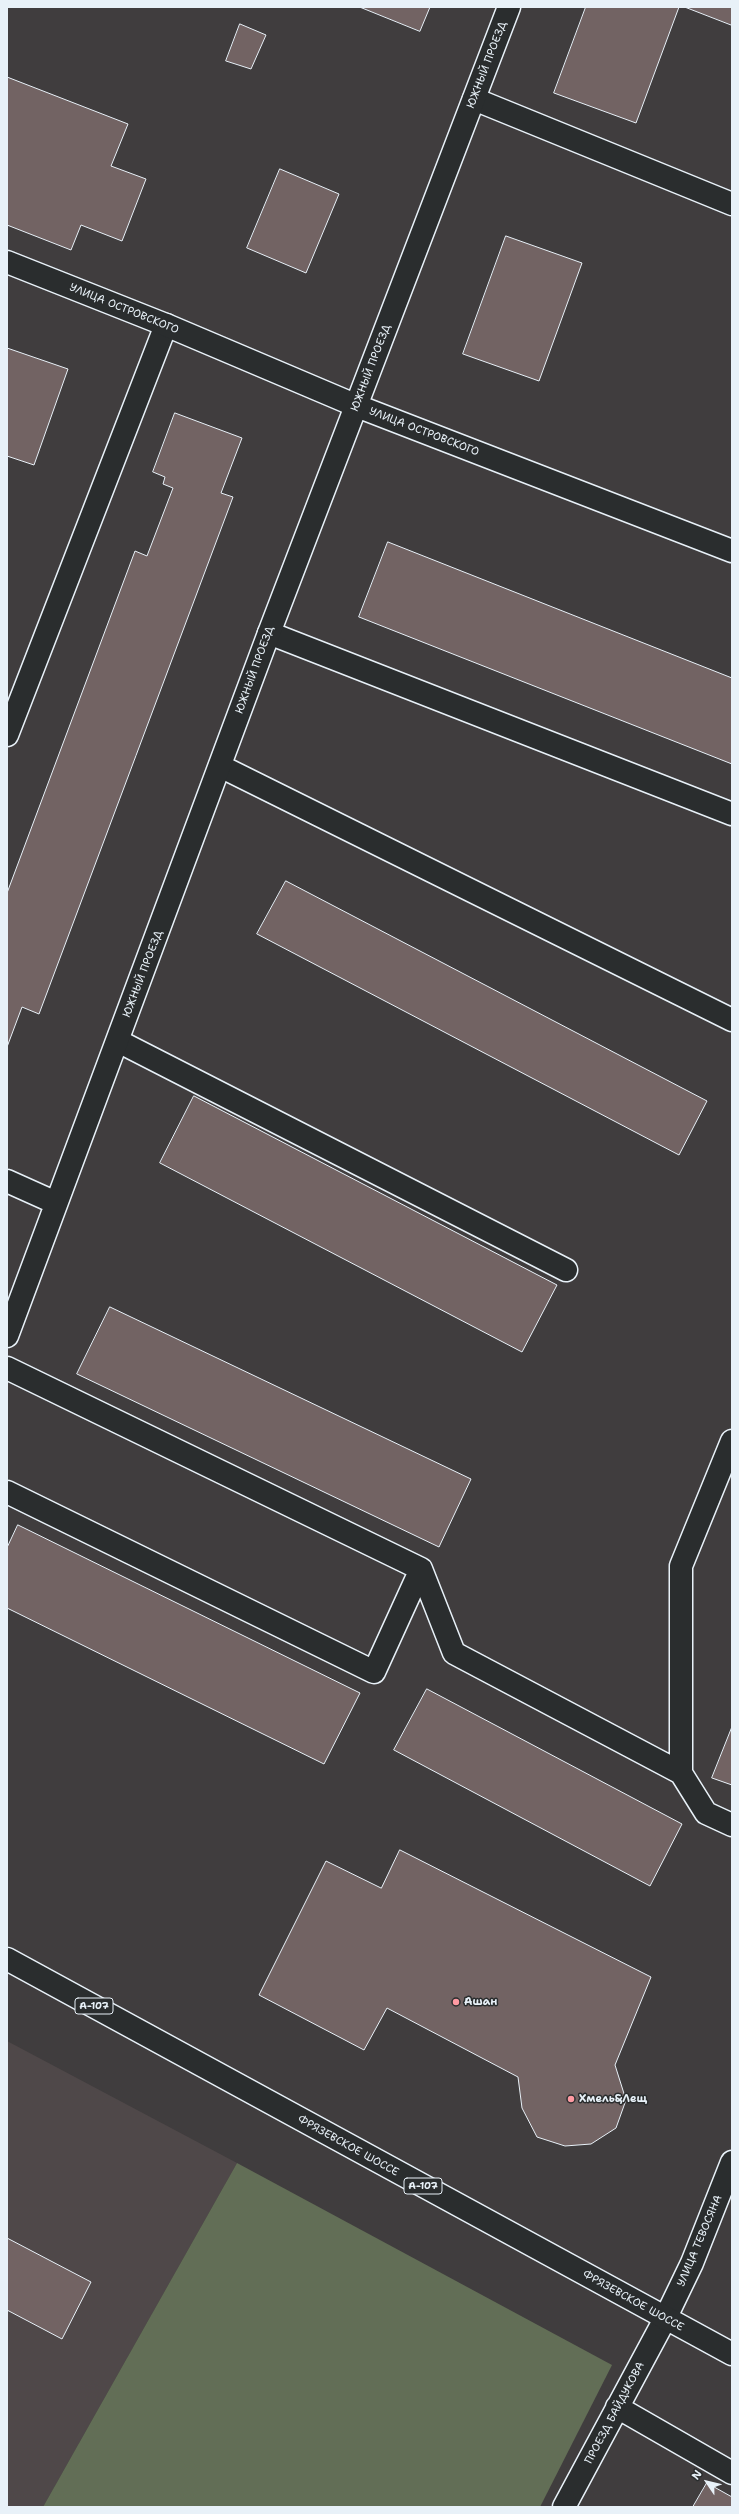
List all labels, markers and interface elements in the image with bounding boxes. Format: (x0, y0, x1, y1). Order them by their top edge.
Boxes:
street label: ЮЖНЫЙ ПРОЕЗД (464, 20, 510, 110)
street label: УЛИЦА ОСТРОВСКОГО (67, 281, 181, 337)
street label: ЮЖНЫЙ ПРОЕЗД (348, 323, 394, 413)
street label: УЛИЦА ОСТРОВСКОГО (367, 405, 481, 459)
street label: ЮЖНЫЙ ПРОЕЗД (233, 625, 277, 715)
street label: ЮЖНЫЙ ПРОЕЗД (120, 929, 166, 1019)
place label: Ашан (464, 1995, 497, 2009)
marker: Ашан (451, 1997, 461, 2007)
road number: А-107 (75, 1998, 113, 2014)
place label: Хмель&Лещ (579, 2092, 647, 2106)
marker: Хмель&Лещ (566, 2094, 576, 2104)
street label: ФРЯЗЕВСКОЕ ШОССЕ (295, 2113, 401, 2179)
road number: А-107 (404, 2178, 442, 2194)
street label: УЛИЦА ТЕВОСЯНА (675, 2193, 725, 2289)
street label: ФРЯЗЕВСКОЕ ШОССЕ (580, 2268, 686, 2334)
street label: ПРОЕЗД БАЙДУКОВА (582, 2360, 648, 2466)
north arrow (687, 2462, 727, 2502)
text: N (688, 2467, 705, 2483)

